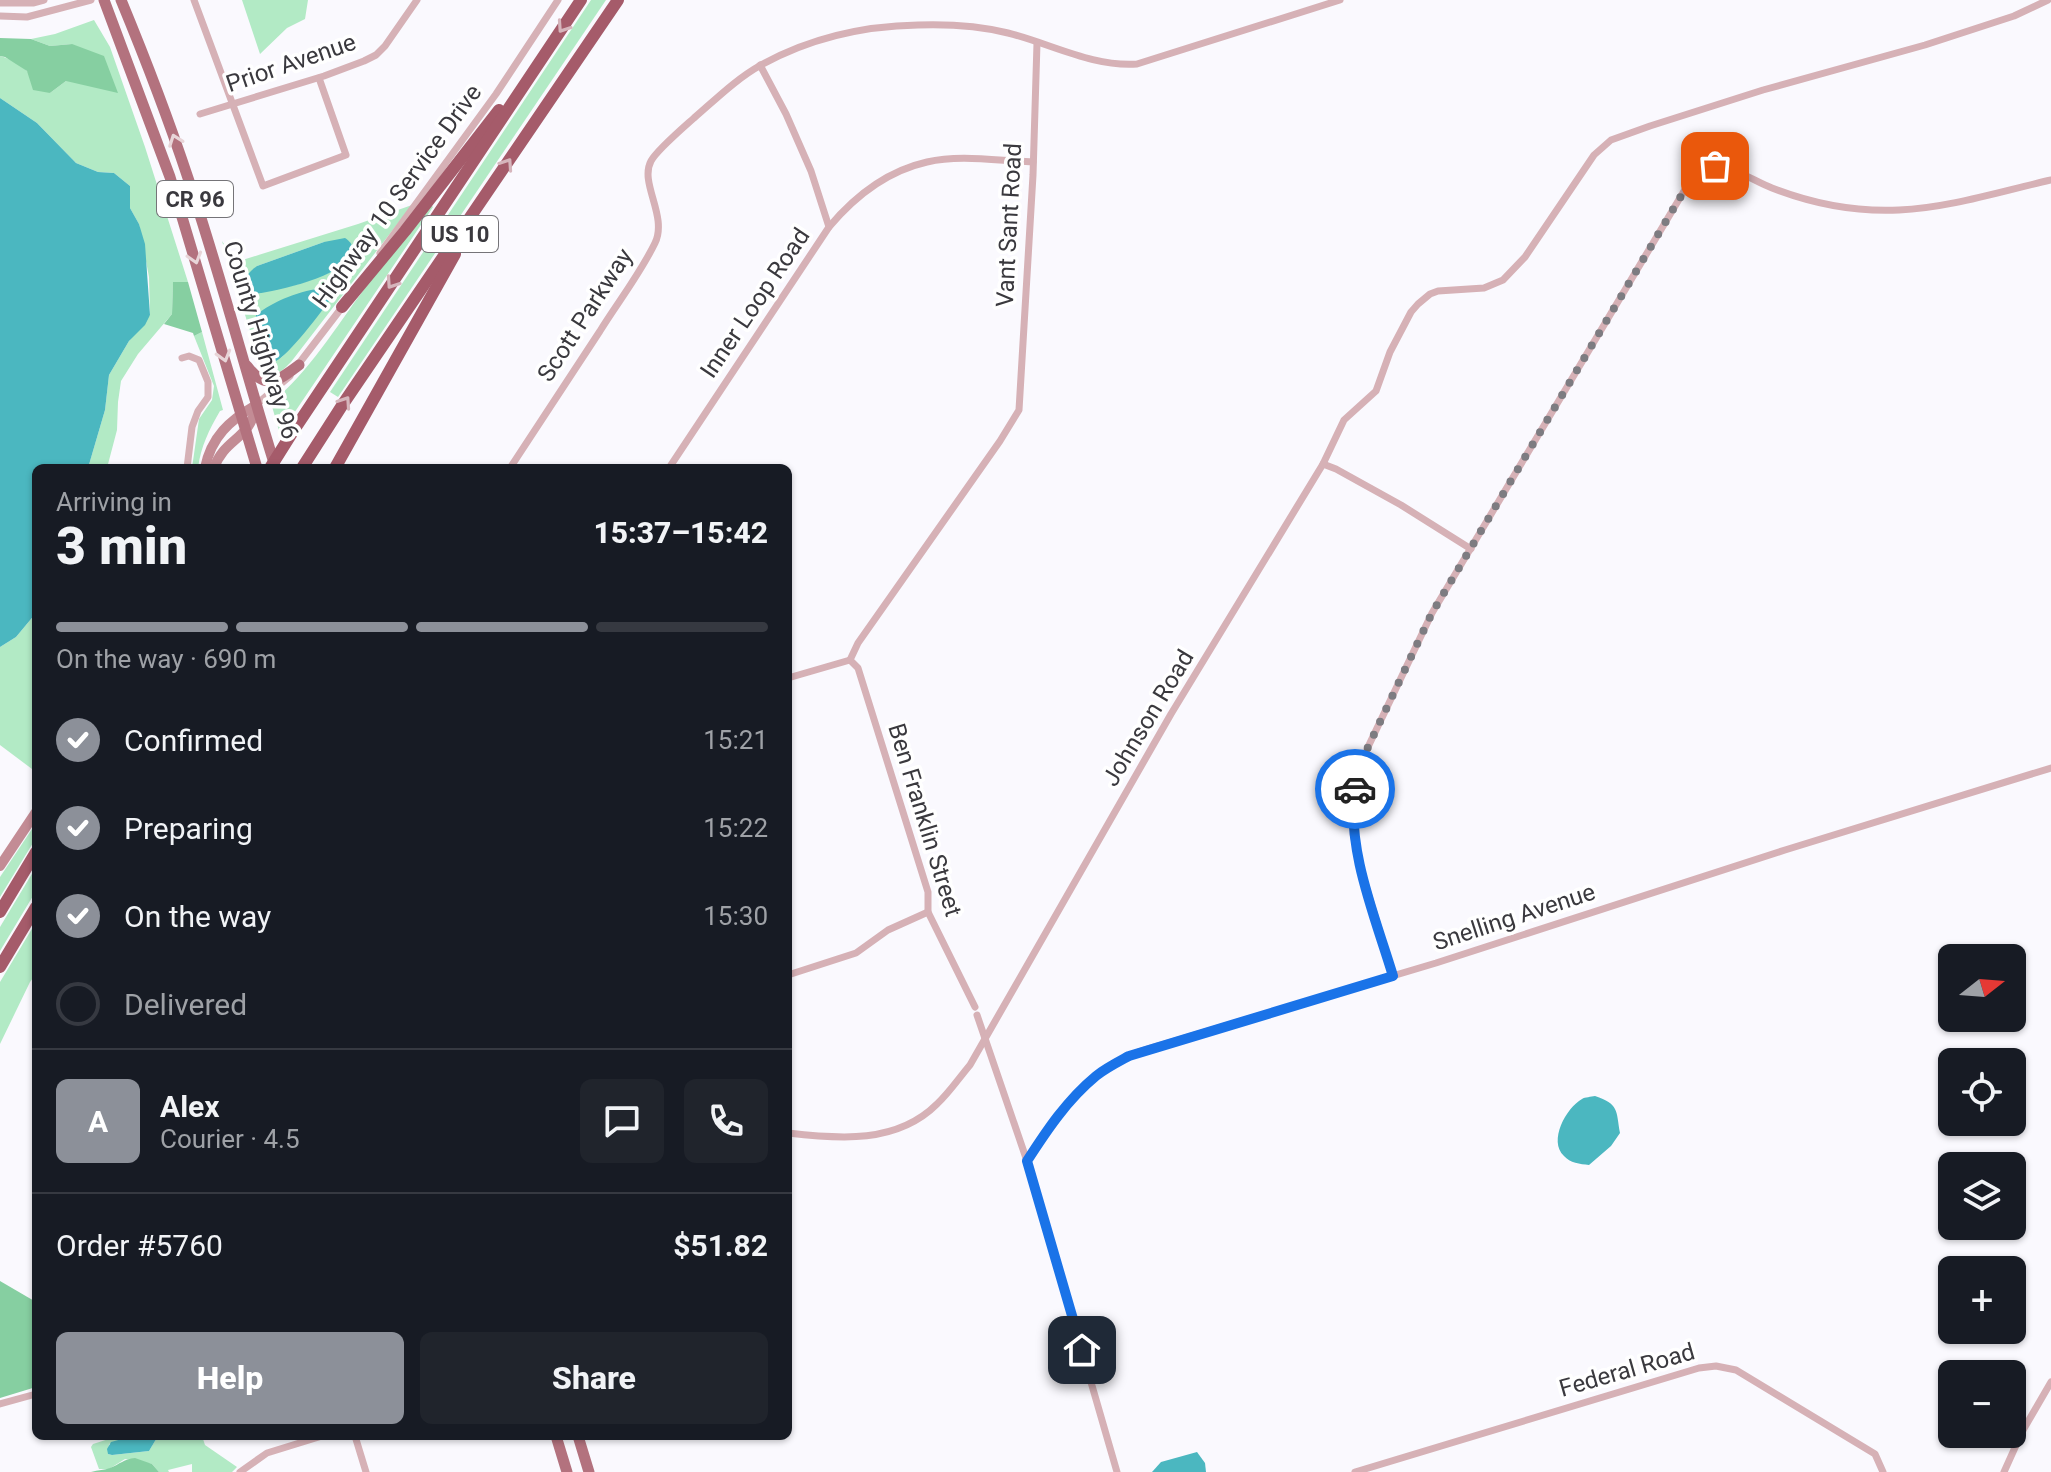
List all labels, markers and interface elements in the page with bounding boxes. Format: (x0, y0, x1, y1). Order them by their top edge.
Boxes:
one-way arrow (558, 19, 573, 33)
street label: Prior Avenue (222, 28, 360, 98)
street label: Highway 10 Service Drive (307, 79, 487, 313)
pin (1681, 132, 1749, 200)
one-way arrow (168, 134, 184, 148)
street label: Vant Sant Road (991, 142, 1027, 308)
icon: bag (1693, 144, 1737, 188)
one-way arrow (497, 159, 512, 173)
road number: CR 96 (157, 181, 233, 217)
road number: US 10 (422, 216, 498, 252)
street label: Inner Loop Road (695, 223, 815, 383)
street label: County Highway 96 (218, 237, 304, 443)
street label: Scott Parkway (532, 243, 639, 387)
one-way arrow (186, 251, 202, 265)
one-way arrow (387, 274, 402, 288)
one-way arrow (215, 349, 231, 363)
one-way arrow (335, 397, 350, 411)
text: Arriving in (56, 487, 172, 517)
text: 15:37–15:42 (593, 515, 768, 550)
text: 3 min (56, 516, 187, 577)
text: On the way · 690 m (56, 644, 276, 674)
street label: Johnson Road (1096, 645, 1200, 791)
icon: check (56, 718, 100, 762)
street label: Ben Franklin Street (882, 720, 968, 920)
text: Confirmed (124, 723, 263, 758)
text: 15:21 (703, 725, 768, 755)
courier (1315, 749, 1395, 829)
icon: car (1333, 767, 1377, 811)
icon: check (56, 806, 100, 850)
text: Preparing (124, 811, 253, 846)
text: 15:22 (703, 813, 768, 843)
street label: Snelling Avenue (1429, 878, 1599, 956)
icon: check (56, 894, 100, 938)
text: On the way (124, 899, 271, 934)
text: 15:30 (703, 901, 768, 931)
north arrow (1938, 944, 2026, 1032)
map controls (1938, 944, 2026, 1448)
text: Delivered (124, 987, 247, 1022)
button: locate (1938, 1048, 2026, 1136)
button: chat (580, 1079, 664, 1163)
button: phone (684, 1079, 768, 1163)
text: Alex (160, 1089, 220, 1124)
text: A (88, 1104, 108, 1139)
text: Courier · 4.5 (160, 1124, 300, 1154)
button: layers (1938, 1152, 2026, 1240)
text: Order #5760 (56, 1228, 223, 1263)
text: $51.82 (673, 1228, 768, 1263)
button: + (1938, 1256, 2026, 1344)
pin (1048, 1316, 1116, 1384)
icon: home (1060, 1328, 1104, 1372)
button: Help (56, 1332, 404, 1424)
button: Share (420, 1332, 768, 1424)
street label: Federal Road (1556, 1337, 1698, 1403)
button: − (1938, 1360, 2026, 1448)

